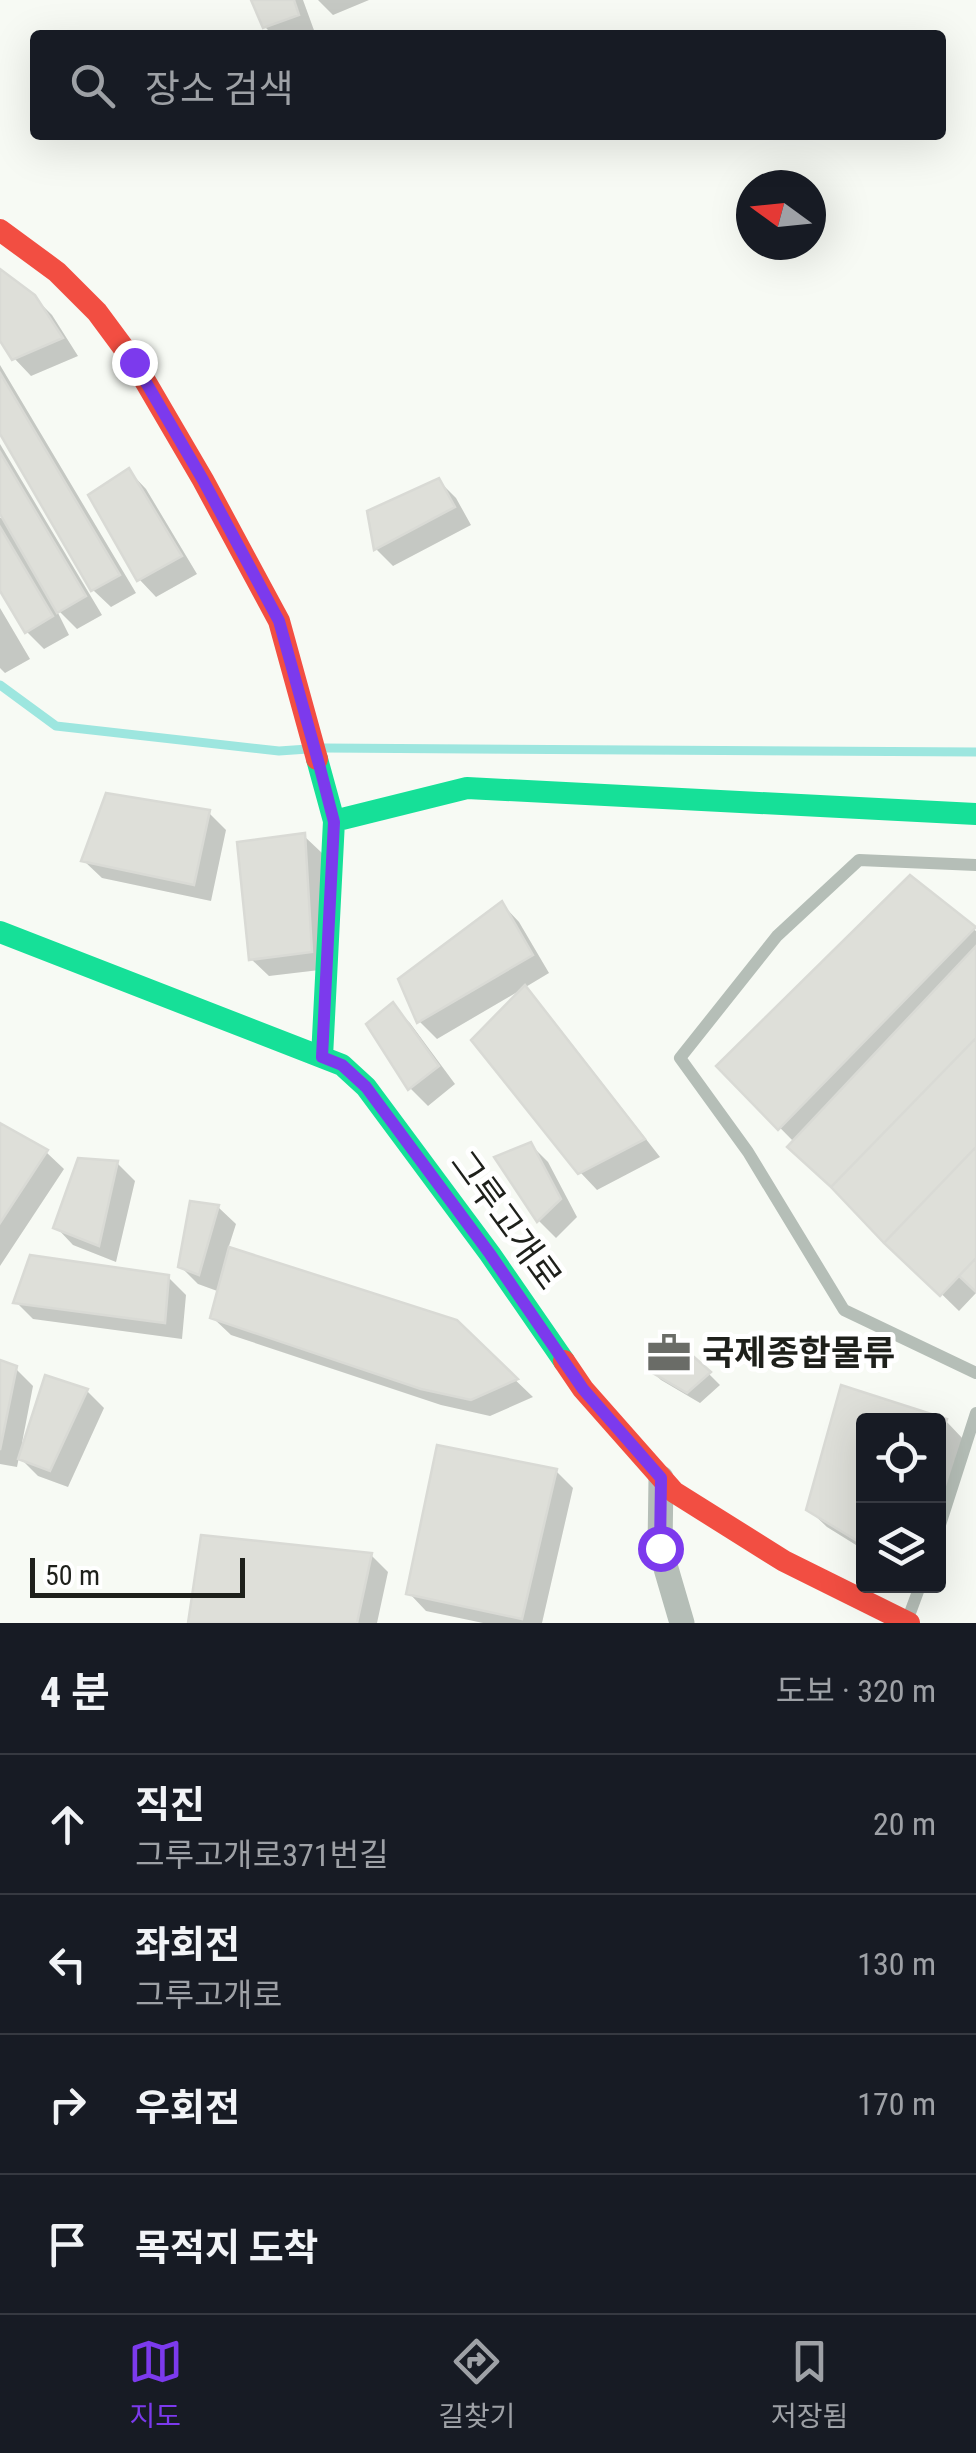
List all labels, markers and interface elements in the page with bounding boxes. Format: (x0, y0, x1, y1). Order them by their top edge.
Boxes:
search box (30, 30, 946, 140)
icon: search (65, 58, 120, 113)
text: 장소 검색 (145, 67, 294, 111)
north arrow (736, 170, 826, 260)
route end (112, 340, 158, 386)
street label: 그루고개로 (442, 1143, 570, 1297)
office icon: 국제종합물류 (645, 1329, 693, 1377)
place label: 국제종합물류 (702, 1333, 895, 1374)
map controls (856, 1413, 946, 1593)
button: locate (856, 1413, 946, 1503)
button: layers (856, 1503, 946, 1593)
route start (638, 1526, 684, 1572)
scale bar (30, 1553, 245, 1598)
text: 50 m (45, 1559, 100, 1592)
text: 4 분 (40, 1668, 110, 1717)
text: 도보 · 320 m (776, 1672, 936, 1710)
text: 직진 (135, 1783, 205, 1827)
icon: ahead (40, 1797, 95, 1852)
text: 20 m (873, 1805, 936, 1843)
text: 그루고개로371번길 (135, 1836, 388, 1874)
text: 좌회전 (135, 1923, 240, 1967)
icon: left (40, 1937, 95, 1992)
text: 130 m (857, 1945, 936, 1983)
text: 그루고개로 (135, 1976, 282, 2014)
icon: right (40, 2077, 95, 2132)
text: 170 m (857, 2085, 936, 2123)
text: 우회전 (135, 2086, 240, 2130)
icon: arrive (40, 2217, 95, 2272)
text: 목적지 도착 (135, 2226, 319, 2270)
tab: 지도 (128, 2334, 183, 2434)
tab: 길찾기 (438, 2334, 515, 2434)
tab: 저장됨 (771, 2334, 848, 2434)

